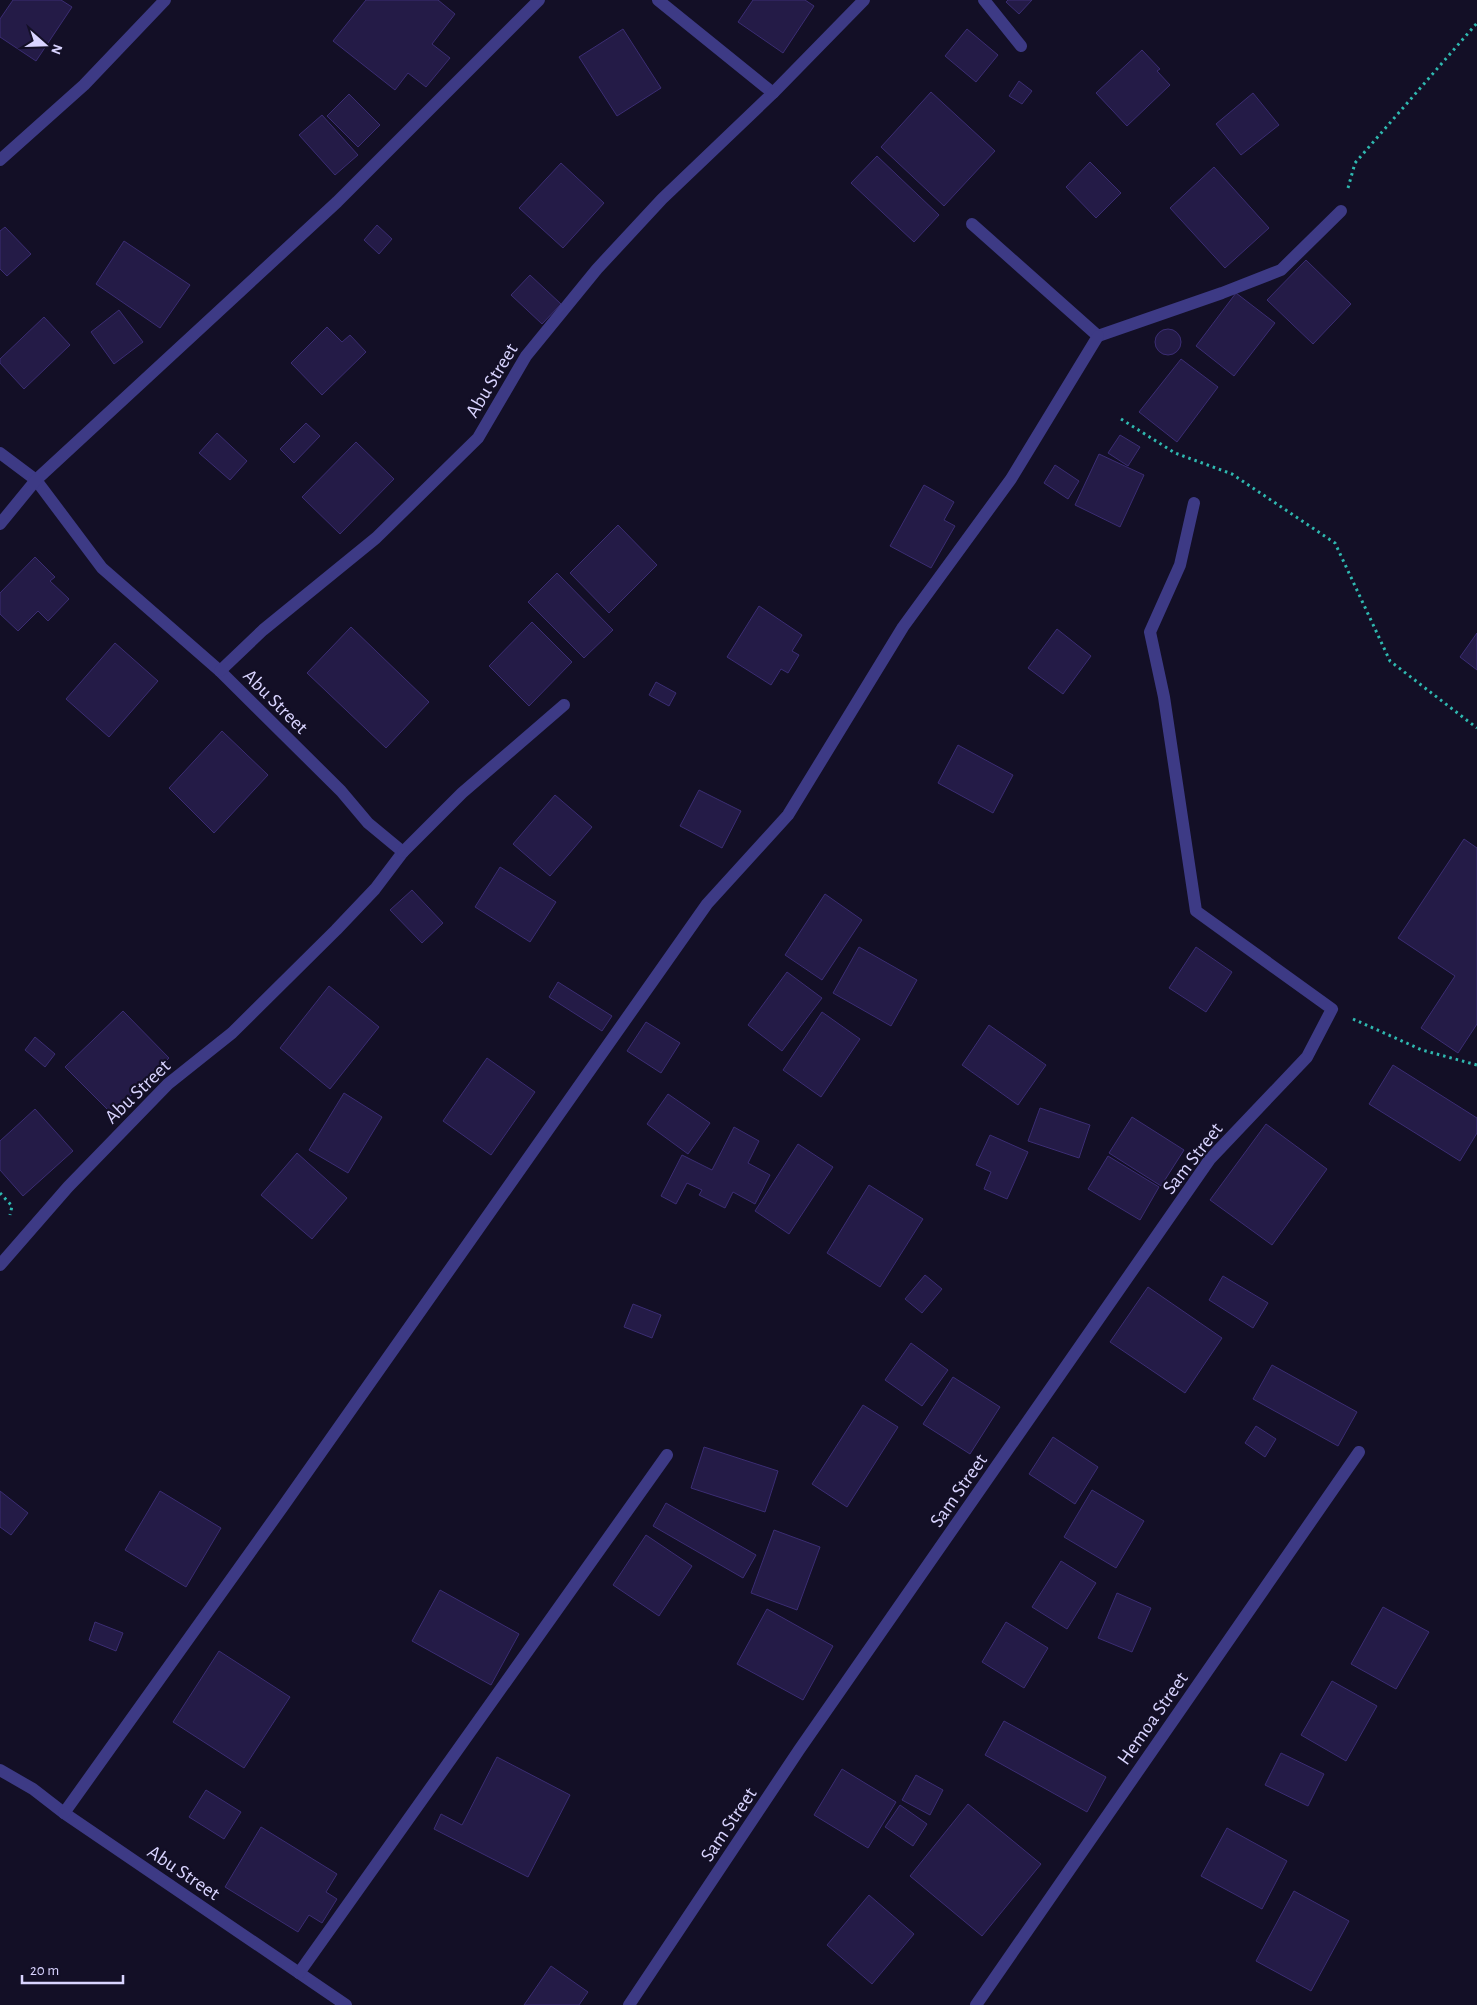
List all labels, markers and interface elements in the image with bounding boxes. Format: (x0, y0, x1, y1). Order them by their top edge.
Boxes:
north arrow (20, 20, 70, 70)
text: N (48, 42, 65, 56)
street label: Abu Street (462, 340, 522, 421)
street label: Abu Street (239, 665, 312, 738)
street label: Abu Street (101, 1055, 175, 1128)
street label: Sam Street (1159, 1119, 1227, 1198)
street label: Sam Street (926, 1450, 992, 1531)
street label: Hemoa Street (1114, 1668, 1192, 1769)
street label: Sam Street (697, 1783, 761, 1865)
street label: Abu Street (144, 1841, 224, 1905)
scale bar (22, 1952, 124, 1984)
text: 20 m (30, 1963, 59, 1978)

